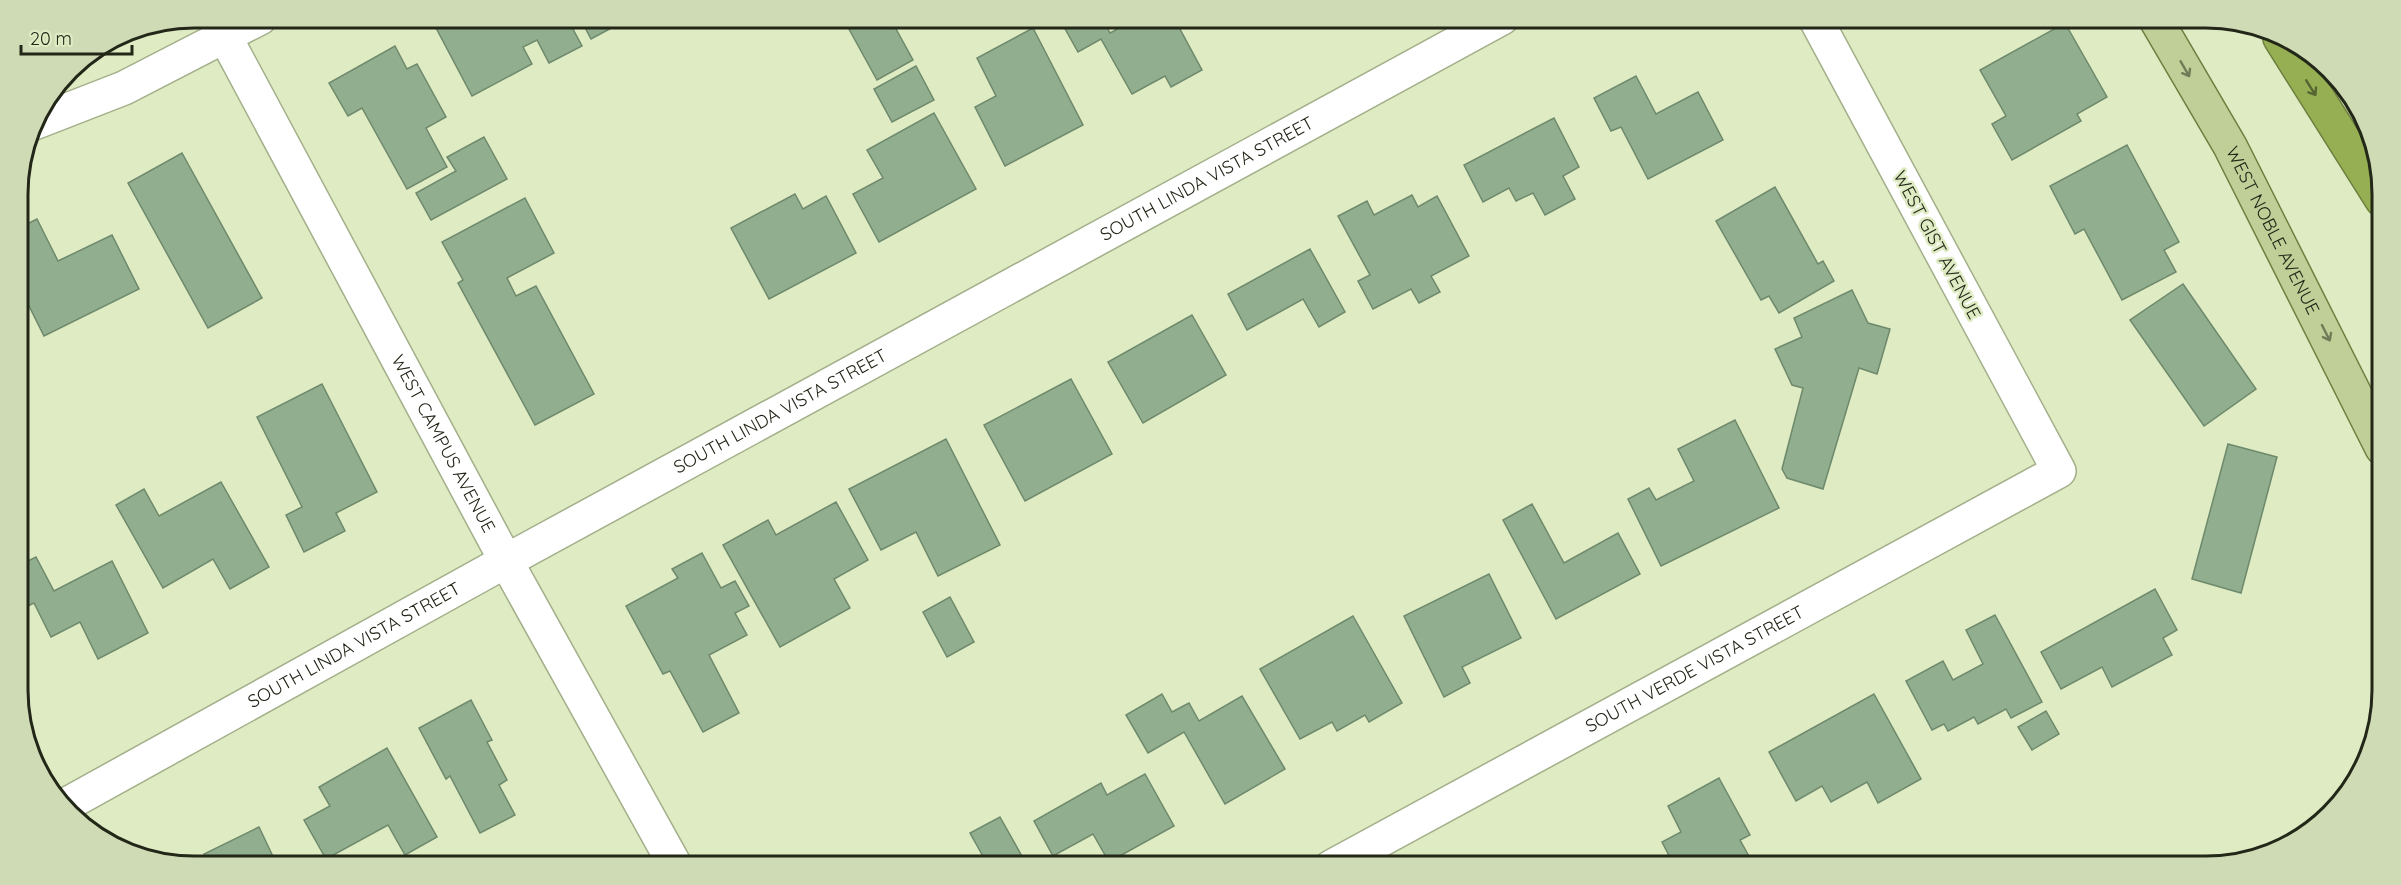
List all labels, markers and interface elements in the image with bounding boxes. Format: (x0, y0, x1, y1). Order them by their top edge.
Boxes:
scale bar (21, 18, 132, 56)
text: 20 m (30, 27, 72, 50)
one-way arrow (2179, 60, 2191, 77)
one-way arrow (2305, 79, 2317, 96)
street label: SOUTH LINDA VISTA STREET (1096, 111, 1318, 246)
street label: WEST NOBLE AVENUE (2221, 142, 2325, 318)
street label: WEST GIST AVENUE (1889, 167, 1986, 323)
one-way arrow (2320, 324, 2332, 342)
street label: SOUTH LINDA VISTA STREET (669, 343, 891, 478)
street label: WEST CAMPUS AVENUE (387, 350, 501, 536)
street label: SOUTH LINDA VISTA STREET (243, 576, 464, 713)
street label: SOUTH VERDE VISTA STREET (1581, 600, 1808, 737)

